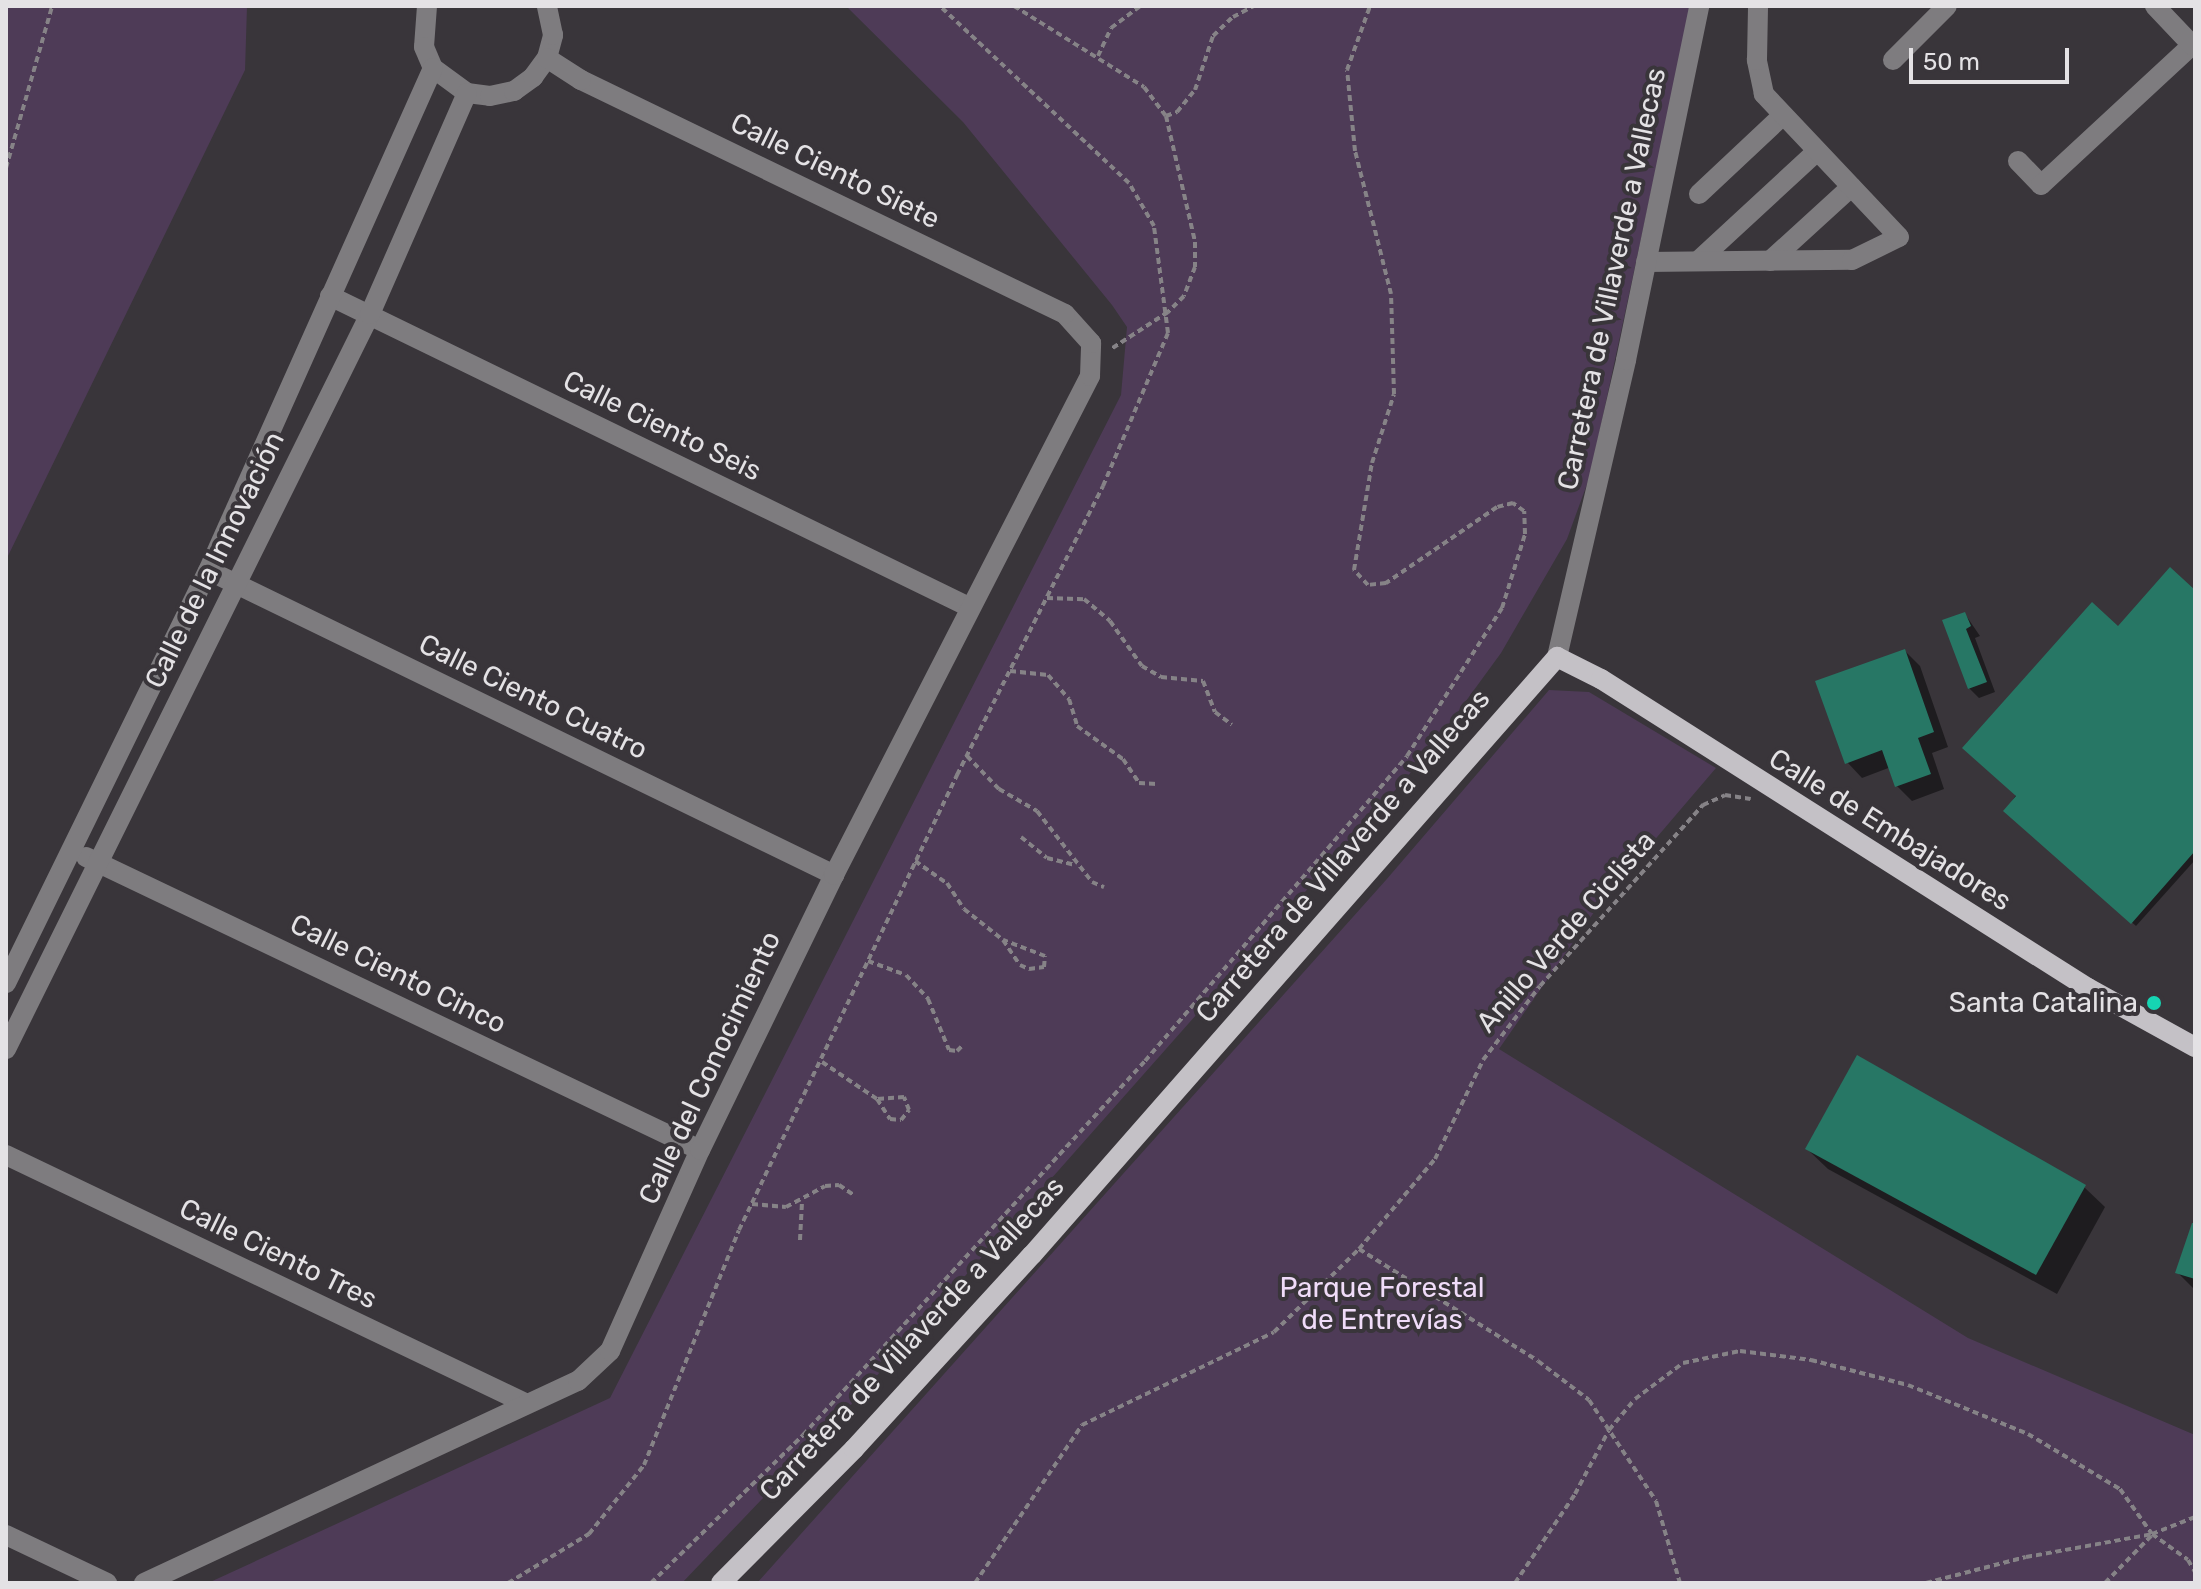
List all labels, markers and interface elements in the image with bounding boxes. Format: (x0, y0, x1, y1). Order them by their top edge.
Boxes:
scale bar (1913, 32, 2073, 82)
text: 50 m (1923, 48, 1980, 76)
street label: Carretera de Villaverde a Vallecas (1551, 64, 1673, 494)
street label: Calle Ciento Siete (725, 106, 945, 236)
street label: Calle Ciento Seis (557, 364, 767, 488)
street label: Calle de la Innovación (138, 426, 292, 694)
street label: Calle Ciento Cuatro (413, 627, 653, 767)
street label: Carretera de Villaverde a Vallecas (1189, 682, 1497, 1030)
street label: Calle de Embajadores (1763, 742, 2017, 918)
street label: Anillo Verde Ciclista (1469, 824, 1663, 1040)
street label: Calle Ciento Cinco (285, 907, 511, 1041)
street label: Calle del Conocimiento (632, 926, 788, 1210)
place label: Santa Catalina (1949, 986, 2138, 1020)
marker: Santa Catalina (2145, 994, 2163, 1012)
street label: Carretera de Villaverde a Vallecas (752, 1169, 1072, 1509)
street label: Calle Ciento Tres (173, 1191, 383, 1317)
park label: Parque Forestal de Entrevías (1279, 1271, 1485, 1337)

